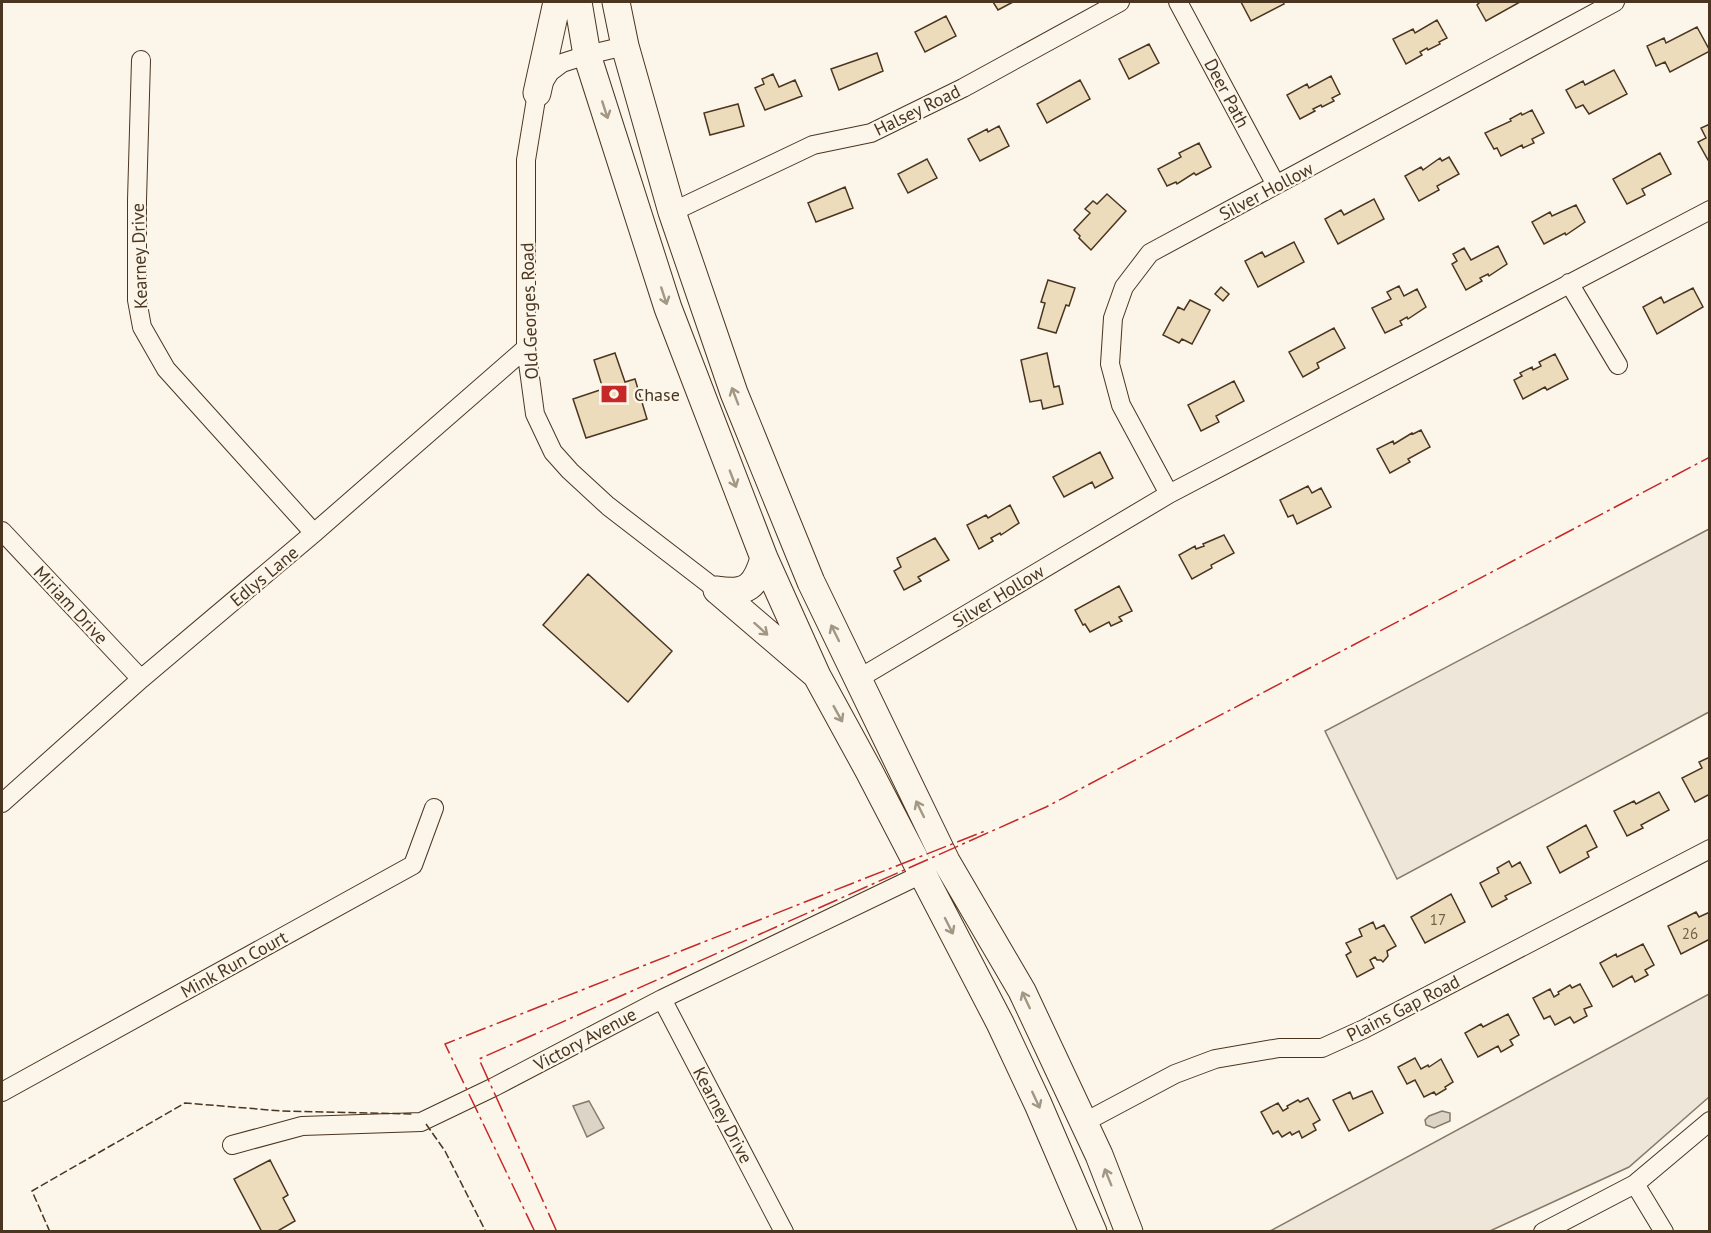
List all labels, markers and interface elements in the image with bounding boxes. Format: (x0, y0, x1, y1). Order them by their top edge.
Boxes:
street label: Deer Path (1199, 54, 1255, 132)
street label: Halsey Road (870, 79, 964, 141)
one-way arrow (600, 100, 611, 119)
street label: Silver Hollow (1215, 156, 1318, 225)
street label: Kearney Drive (126, 203, 152, 309)
street label: Old Georges Road (515, 242, 543, 380)
one-way arrow (660, 286, 671, 305)
bank icon: Chase (599, 379, 629, 409)
place label: Chase (634, 383, 680, 406)
one-way arrow (729, 387, 740, 406)
one-way arrow (729, 469, 740, 487)
street label: Edlys Lane (225, 541, 303, 611)
street label: Silver Hollow (948, 559, 1049, 632)
street label: Miriam Drive (29, 561, 113, 649)
one-way arrow (753, 622, 768, 636)
one-way arrow (829, 625, 841, 643)
one-way arrow (832, 705, 844, 722)
one-way arrow (914, 800, 926, 818)
house number: 17 (1430, 910, 1446, 929)
one-way arrow (944, 917, 956, 935)
house number: 26 (1682, 924, 1698, 943)
street label: Mink Run Court (177, 925, 291, 1003)
street label: Plains Gap Road (1343, 970, 1463, 1046)
one-way arrow (1020, 992, 1032, 1010)
street label: Victory Avenue (529, 1002, 640, 1076)
street label: Kearney Drive (688, 1063, 758, 1167)
one-way arrow (1031, 1091, 1043, 1109)
one-way arrow (1101, 1168, 1112, 1187)

